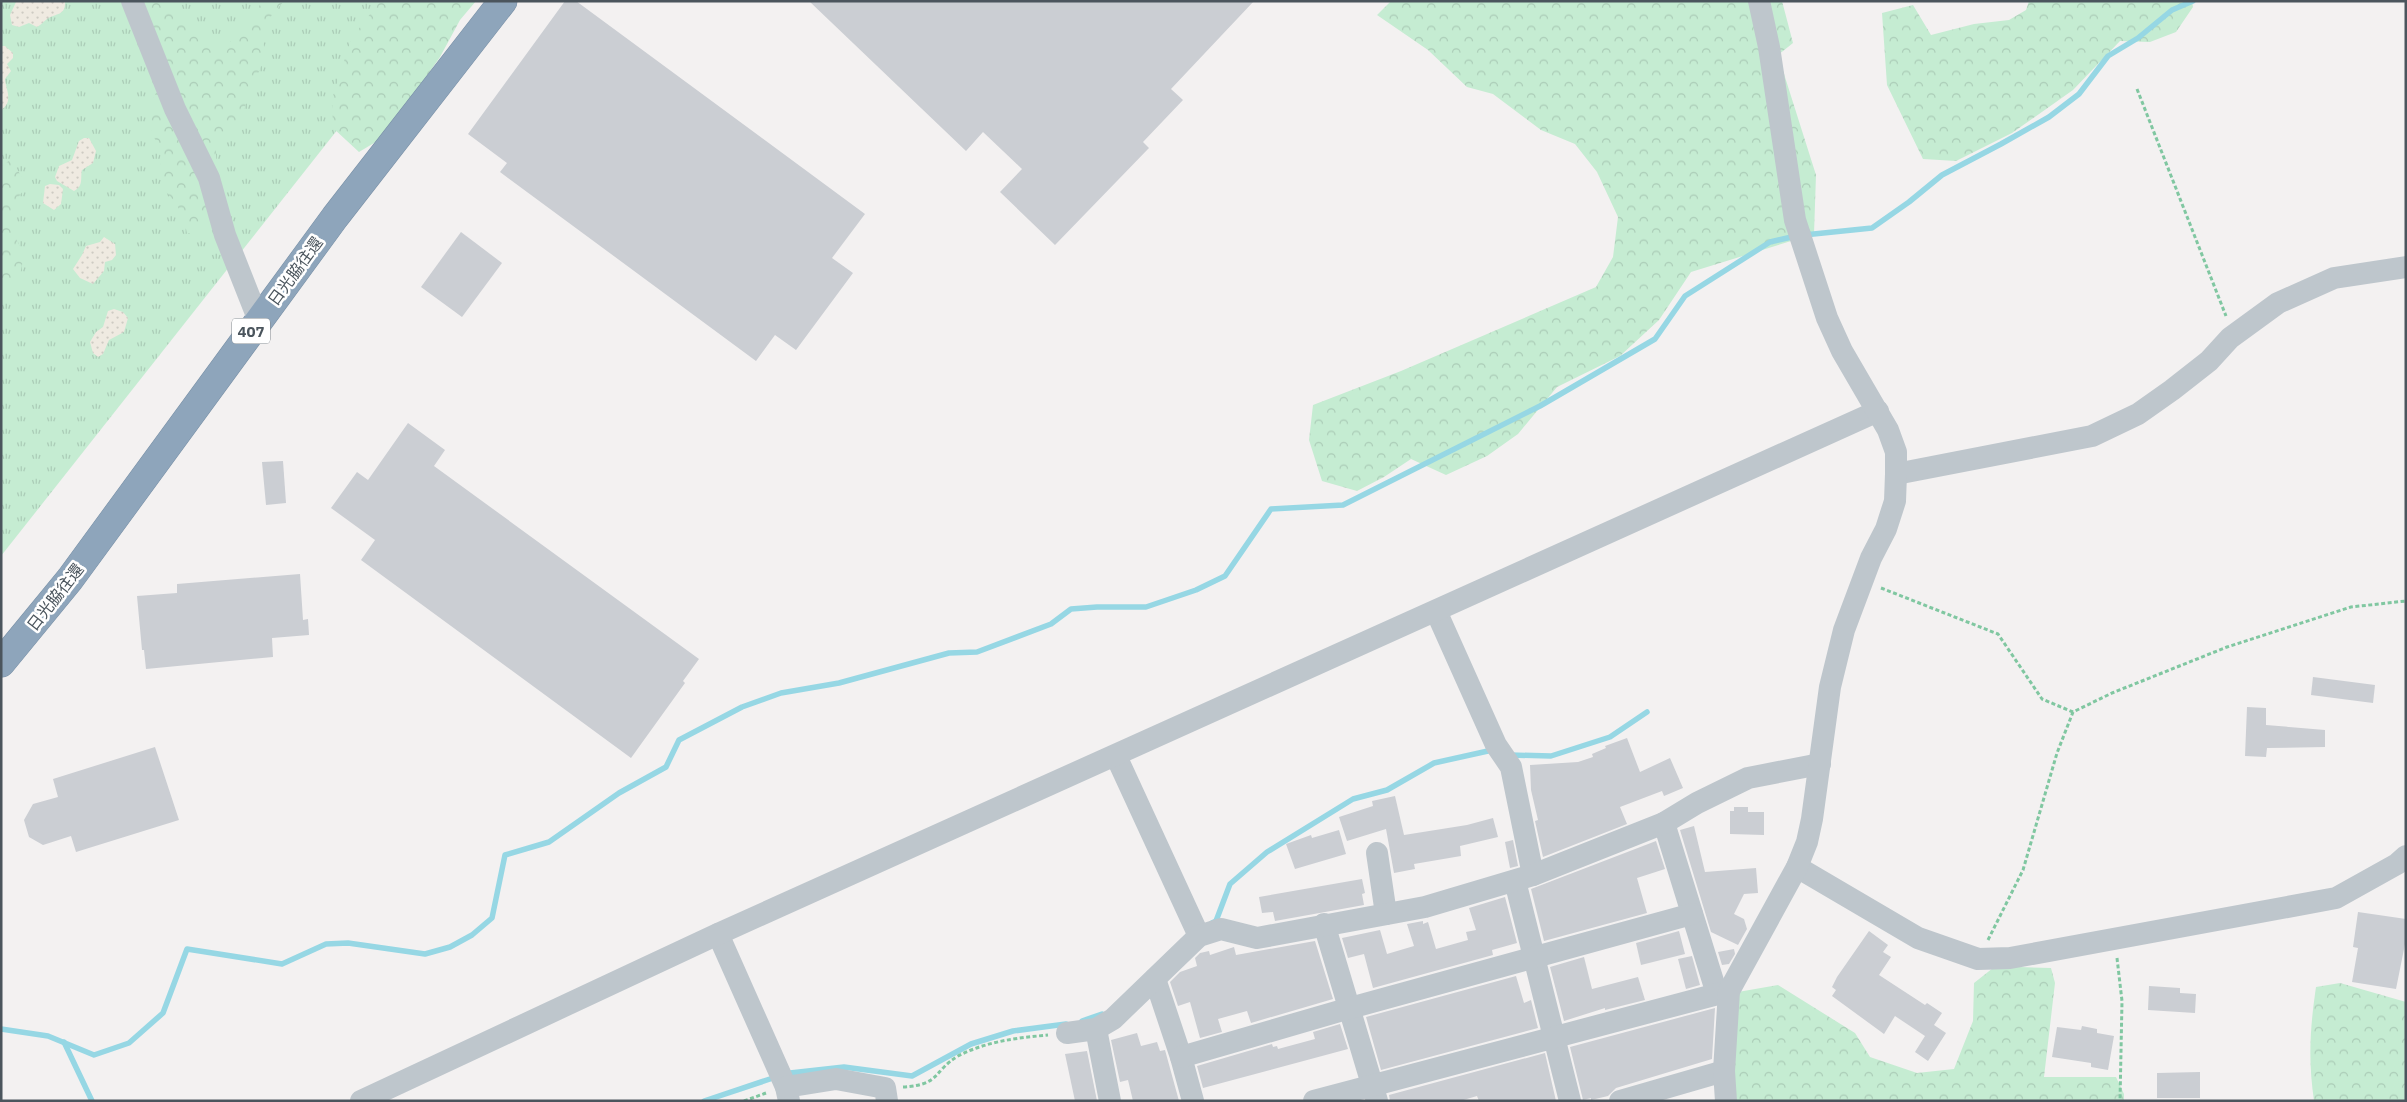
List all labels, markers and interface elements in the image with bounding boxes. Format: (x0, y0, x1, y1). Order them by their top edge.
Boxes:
street label: 日光脇往還 (263, 233, 327, 309)
road number: 407 (232, 318, 270, 344)
street label: 日光脇往還 (22, 559, 88, 635)

